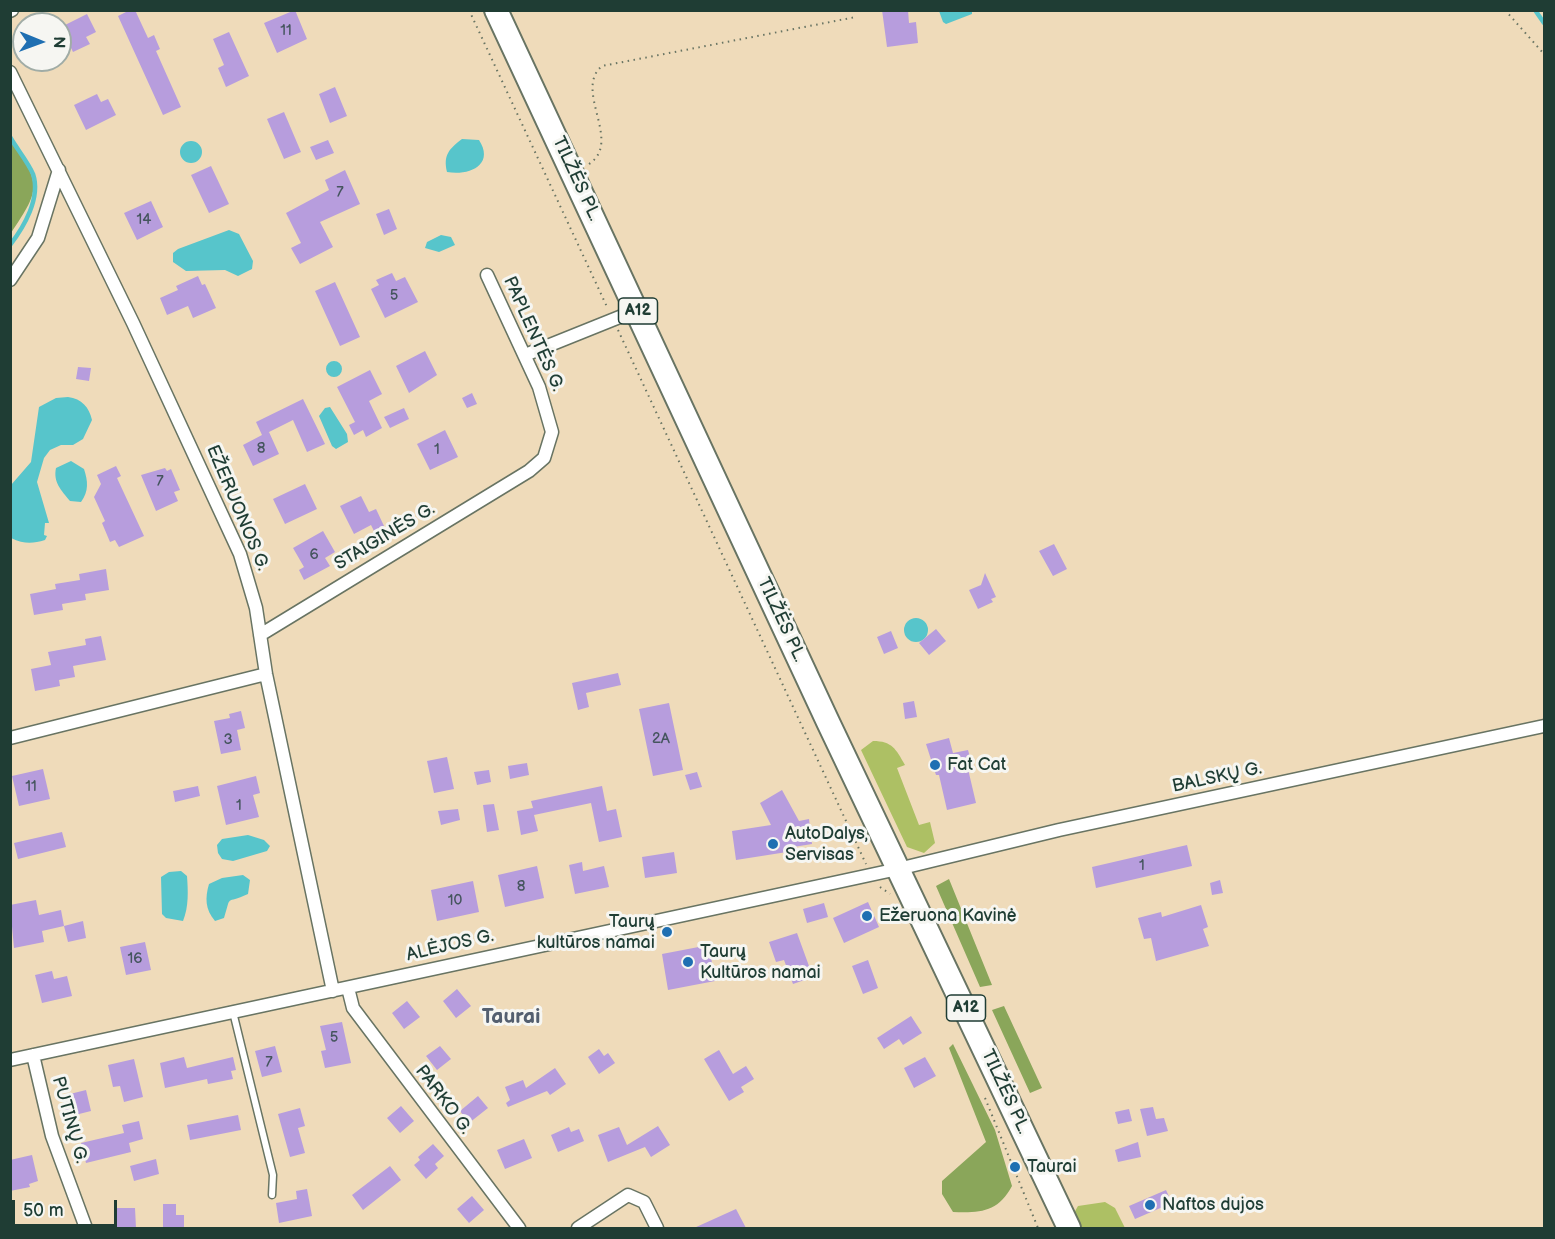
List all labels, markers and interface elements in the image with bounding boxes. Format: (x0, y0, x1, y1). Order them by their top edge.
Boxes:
north arrow (12, 12, 72, 72)
house number: 11 (280, 22, 292, 40)
text: N (49, 36, 68, 48)
street label: TILŽĖS PL. (547, 133, 605, 225)
house number: 7 (336, 184, 344, 202)
house number: 14 (137, 211, 151, 229)
street label: PAPLENTĖS G. (498, 273, 568, 395)
house number: 5 (390, 287, 398, 305)
road number: A12 (618, 298, 658, 324)
house number: 8 (257, 440, 265, 458)
house number: 1 (434, 441, 440, 459)
street label: EŽERUONOS G. (201, 442, 273, 574)
house number: 7 (156, 473, 164, 491)
street label: STAIGINĖS G. (331, 499, 439, 575)
house number: 6 (309, 546, 319, 564)
street label: TILŽĖS PL. (752, 574, 810, 666)
house number: 2A (652, 730, 670, 748)
house number: 3 (223, 731, 233, 749)
place label: Fat Cat (947, 754, 1006, 776)
marker: Fat Cat (928, 758, 942, 772)
street label: BALSKŲ G. (1170, 758, 1264, 798)
house number: 11 (25, 778, 37, 796)
house number: 1 (236, 797, 242, 815)
place label: AutoDalys, Servisas (785, 823, 868, 866)
marker: AutoDalys, Servisas (766, 837, 780, 851)
house number: 1 (1139, 857, 1145, 875)
house number: 8 (517, 878, 525, 896)
house number: 10 (448, 892, 462, 910)
place label: Ežeruona Kavinė (879, 905, 1017, 927)
marker: Ežeruona Kavinė (860, 909, 874, 923)
place label: Taurų kultūros namai (537, 911, 655, 954)
street label: ALĖJOS G. (404, 925, 496, 967)
marker: Taurų kultūros namai (660, 925, 674, 939)
place label: Taurų Kultūros namai (700, 941, 821, 984)
house number: 16 (128, 950, 142, 968)
marker: Taurų Kultūros namai (681, 955, 695, 969)
road number: A12 (946, 995, 986, 1021)
district label: Taurai (482, 1005, 540, 1031)
house number: 5 (330, 1029, 338, 1047)
street label: TILŽĖS PL. (976, 1046, 1034, 1138)
house number: 7 (265, 1054, 273, 1072)
street label: PARKO G. (410, 1061, 476, 1139)
street label: PUTINŲ G. (46, 1074, 92, 1166)
place label: Taurai (1027, 1156, 1077, 1178)
marker: Taurai (1008, 1160, 1022, 1174)
scale bar (15, 1188, 120, 1226)
place label: Naftos dujos (1162, 1194, 1264, 1216)
marker: Naftos dujos (1143, 1198, 1157, 1212)
text: 50 m (23, 1200, 64, 1221)

